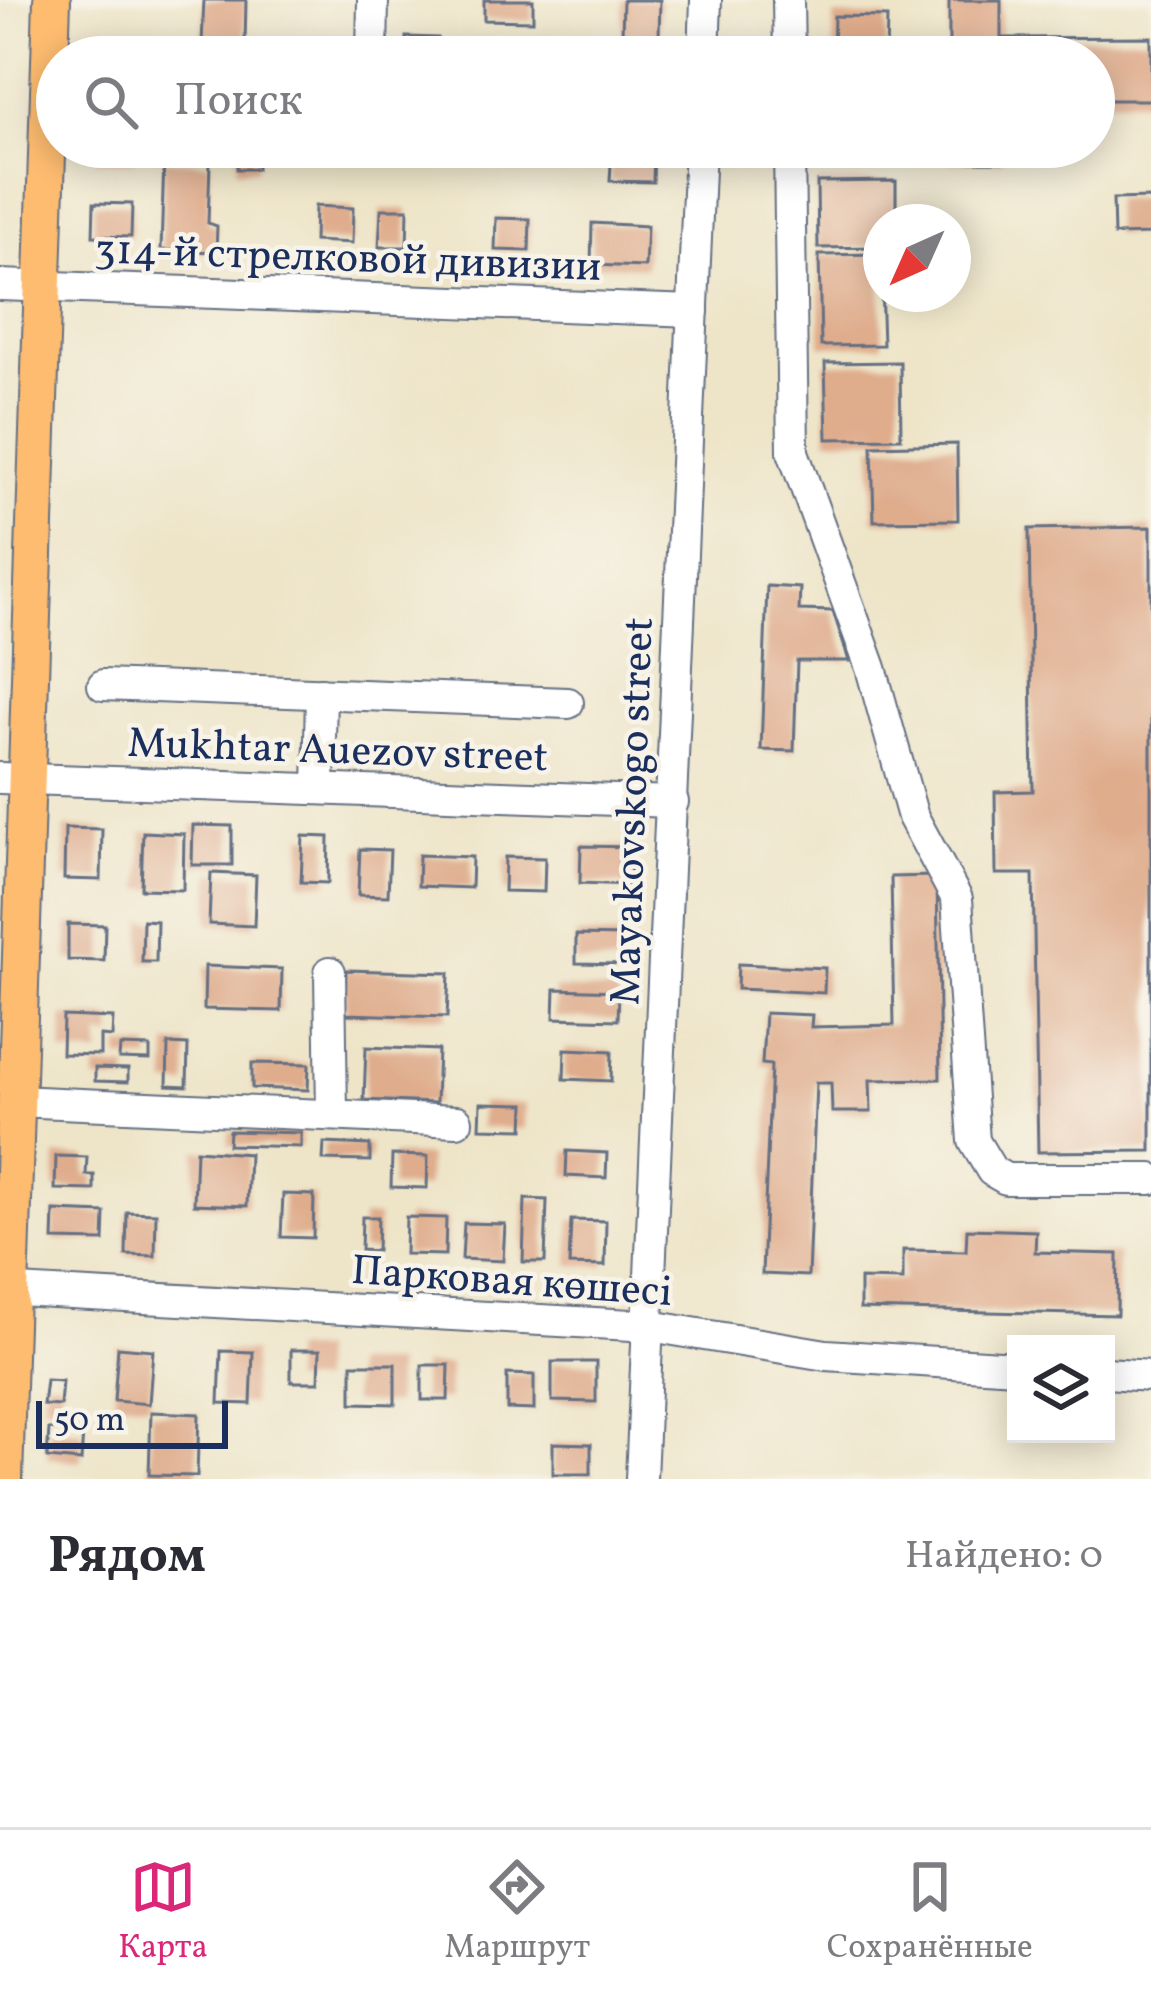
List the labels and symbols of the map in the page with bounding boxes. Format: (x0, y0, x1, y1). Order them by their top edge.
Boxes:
north arrow (863, 204, 971, 312)
street label: 314-й стрелковой дивизии (93, 222, 602, 299)
street label: Mayakovskogo street (598, 616, 671, 1006)
street label: Mukhtar Auezov street (126, 716, 549, 789)
street label: Парковая көшесі (349, 1243, 674, 1324)
scale bar (36, 1395, 228, 1448)

